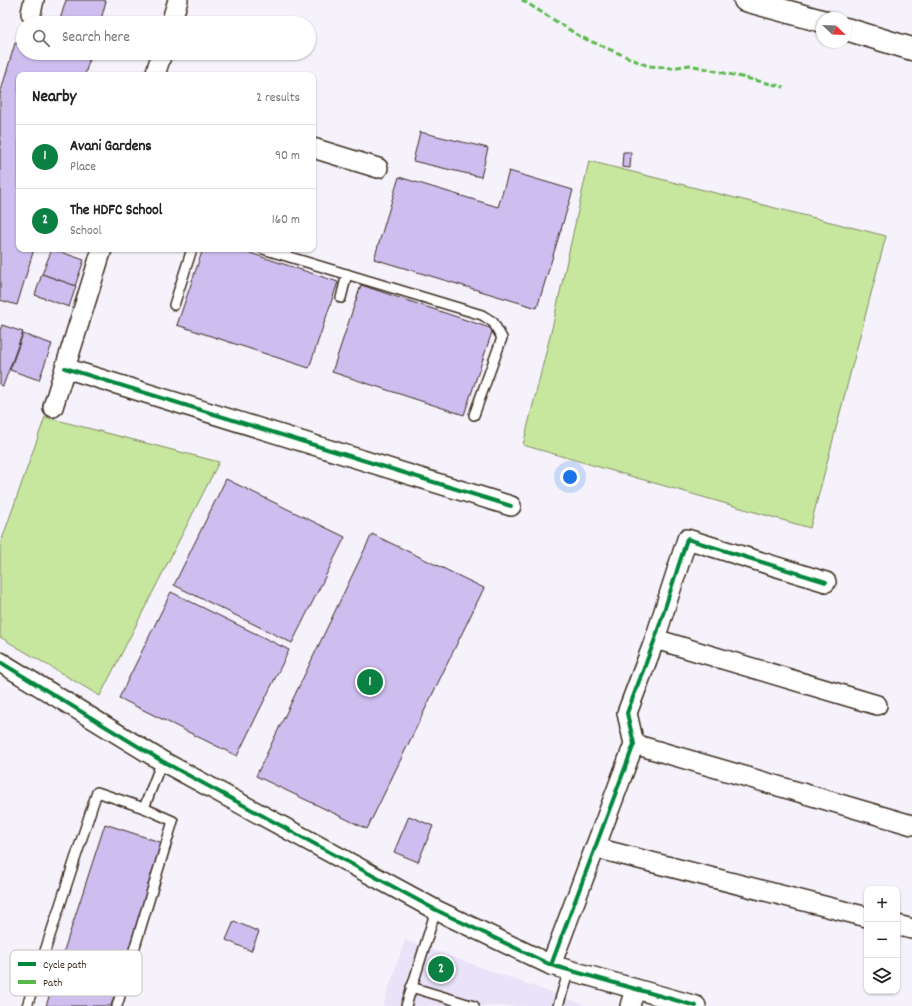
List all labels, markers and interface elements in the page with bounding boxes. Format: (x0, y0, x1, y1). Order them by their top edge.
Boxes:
north arrow (816, 12, 852, 48)
search box (16, 16, 316, 60)
icon: search (30, 27, 52, 49)
text: Search here (62, 27, 130, 49)
text: Nearby (32, 86, 76, 110)
text: 2 results (256, 89, 300, 108)
text: Avani Gardens (70, 136, 152, 158)
text: 1 (44, 147, 46, 166)
text: 90 m (275, 147, 300, 166)
text: Place (70, 158, 96, 177)
text: The HDFC School (70, 200, 162, 222)
text: 2 (42, 211, 48, 230)
text: 160 m (272, 211, 300, 230)
text: School (70, 222, 102, 241)
your location (560, 467, 580, 487)
pin: 1 (357, 667, 383, 697)
map controls (864, 886, 900, 994)
button: + (864, 886, 900, 922)
button: − (864, 922, 900, 958)
legend (10, 950, 142, 996)
pin: 2 (428, 954, 454, 984)
text: Cycle path (43, 958, 87, 974)
button: layers (864, 958, 900, 994)
text: Path (43, 976, 62, 992)

